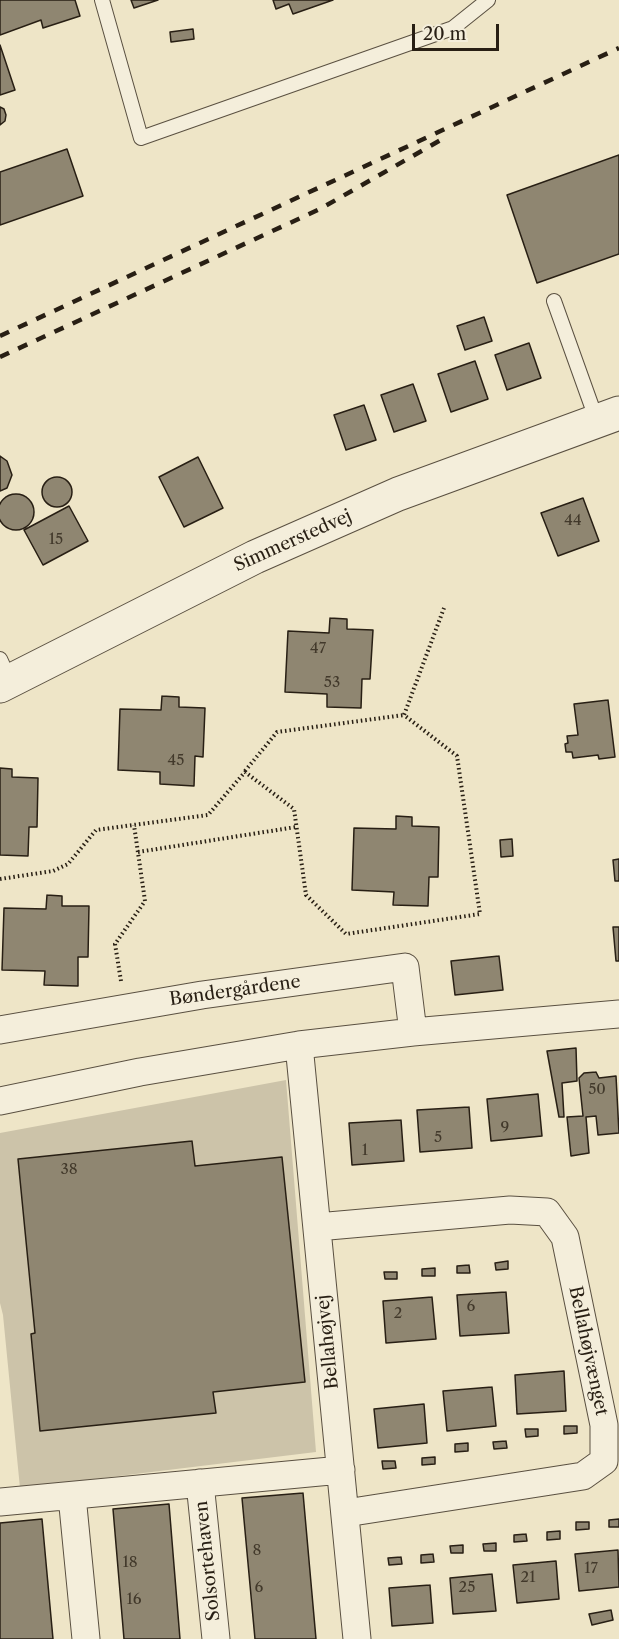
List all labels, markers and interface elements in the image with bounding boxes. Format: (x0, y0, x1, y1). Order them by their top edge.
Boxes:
scale bar (415, 12, 502, 50)
text: 20 m (423, 23, 466, 45)
street label: Simmerstedvej (231, 505, 355, 577)
house number: 44 (564, 512, 582, 530)
house number: 15 (49, 531, 63, 549)
house number: 47 (310, 640, 326, 658)
house number: 53 (324, 674, 340, 692)
house number: 45 (168, 752, 184, 770)
street label: Bøndergårdene (168, 971, 302, 1011)
house number: 50 (588, 1081, 606, 1099)
house number: 9 (501, 1119, 509, 1137)
house number: 5 (434, 1129, 442, 1147)
house number: 1 (362, 1142, 368, 1160)
house number: 38 (60, 1161, 78, 1179)
street label: Bellahøjvænget (564, 1284, 612, 1418)
street label: Bellahøjvej (312, 1294, 344, 1390)
house number: 6 (467, 1298, 475, 1316)
house number: 2 (394, 1305, 402, 1323)
street label: Solsortehaven (191, 1500, 225, 1622)
house number: 8 (253, 1542, 261, 1560)
house number: 18 (122, 1554, 138, 1572)
house number: 17 (584, 1560, 598, 1578)
house number: 21 (521, 1569, 535, 1587)
house number: 6 (255, 1579, 263, 1597)
house number: 25 (459, 1579, 475, 1597)
house number: 16 (126, 1591, 142, 1609)

